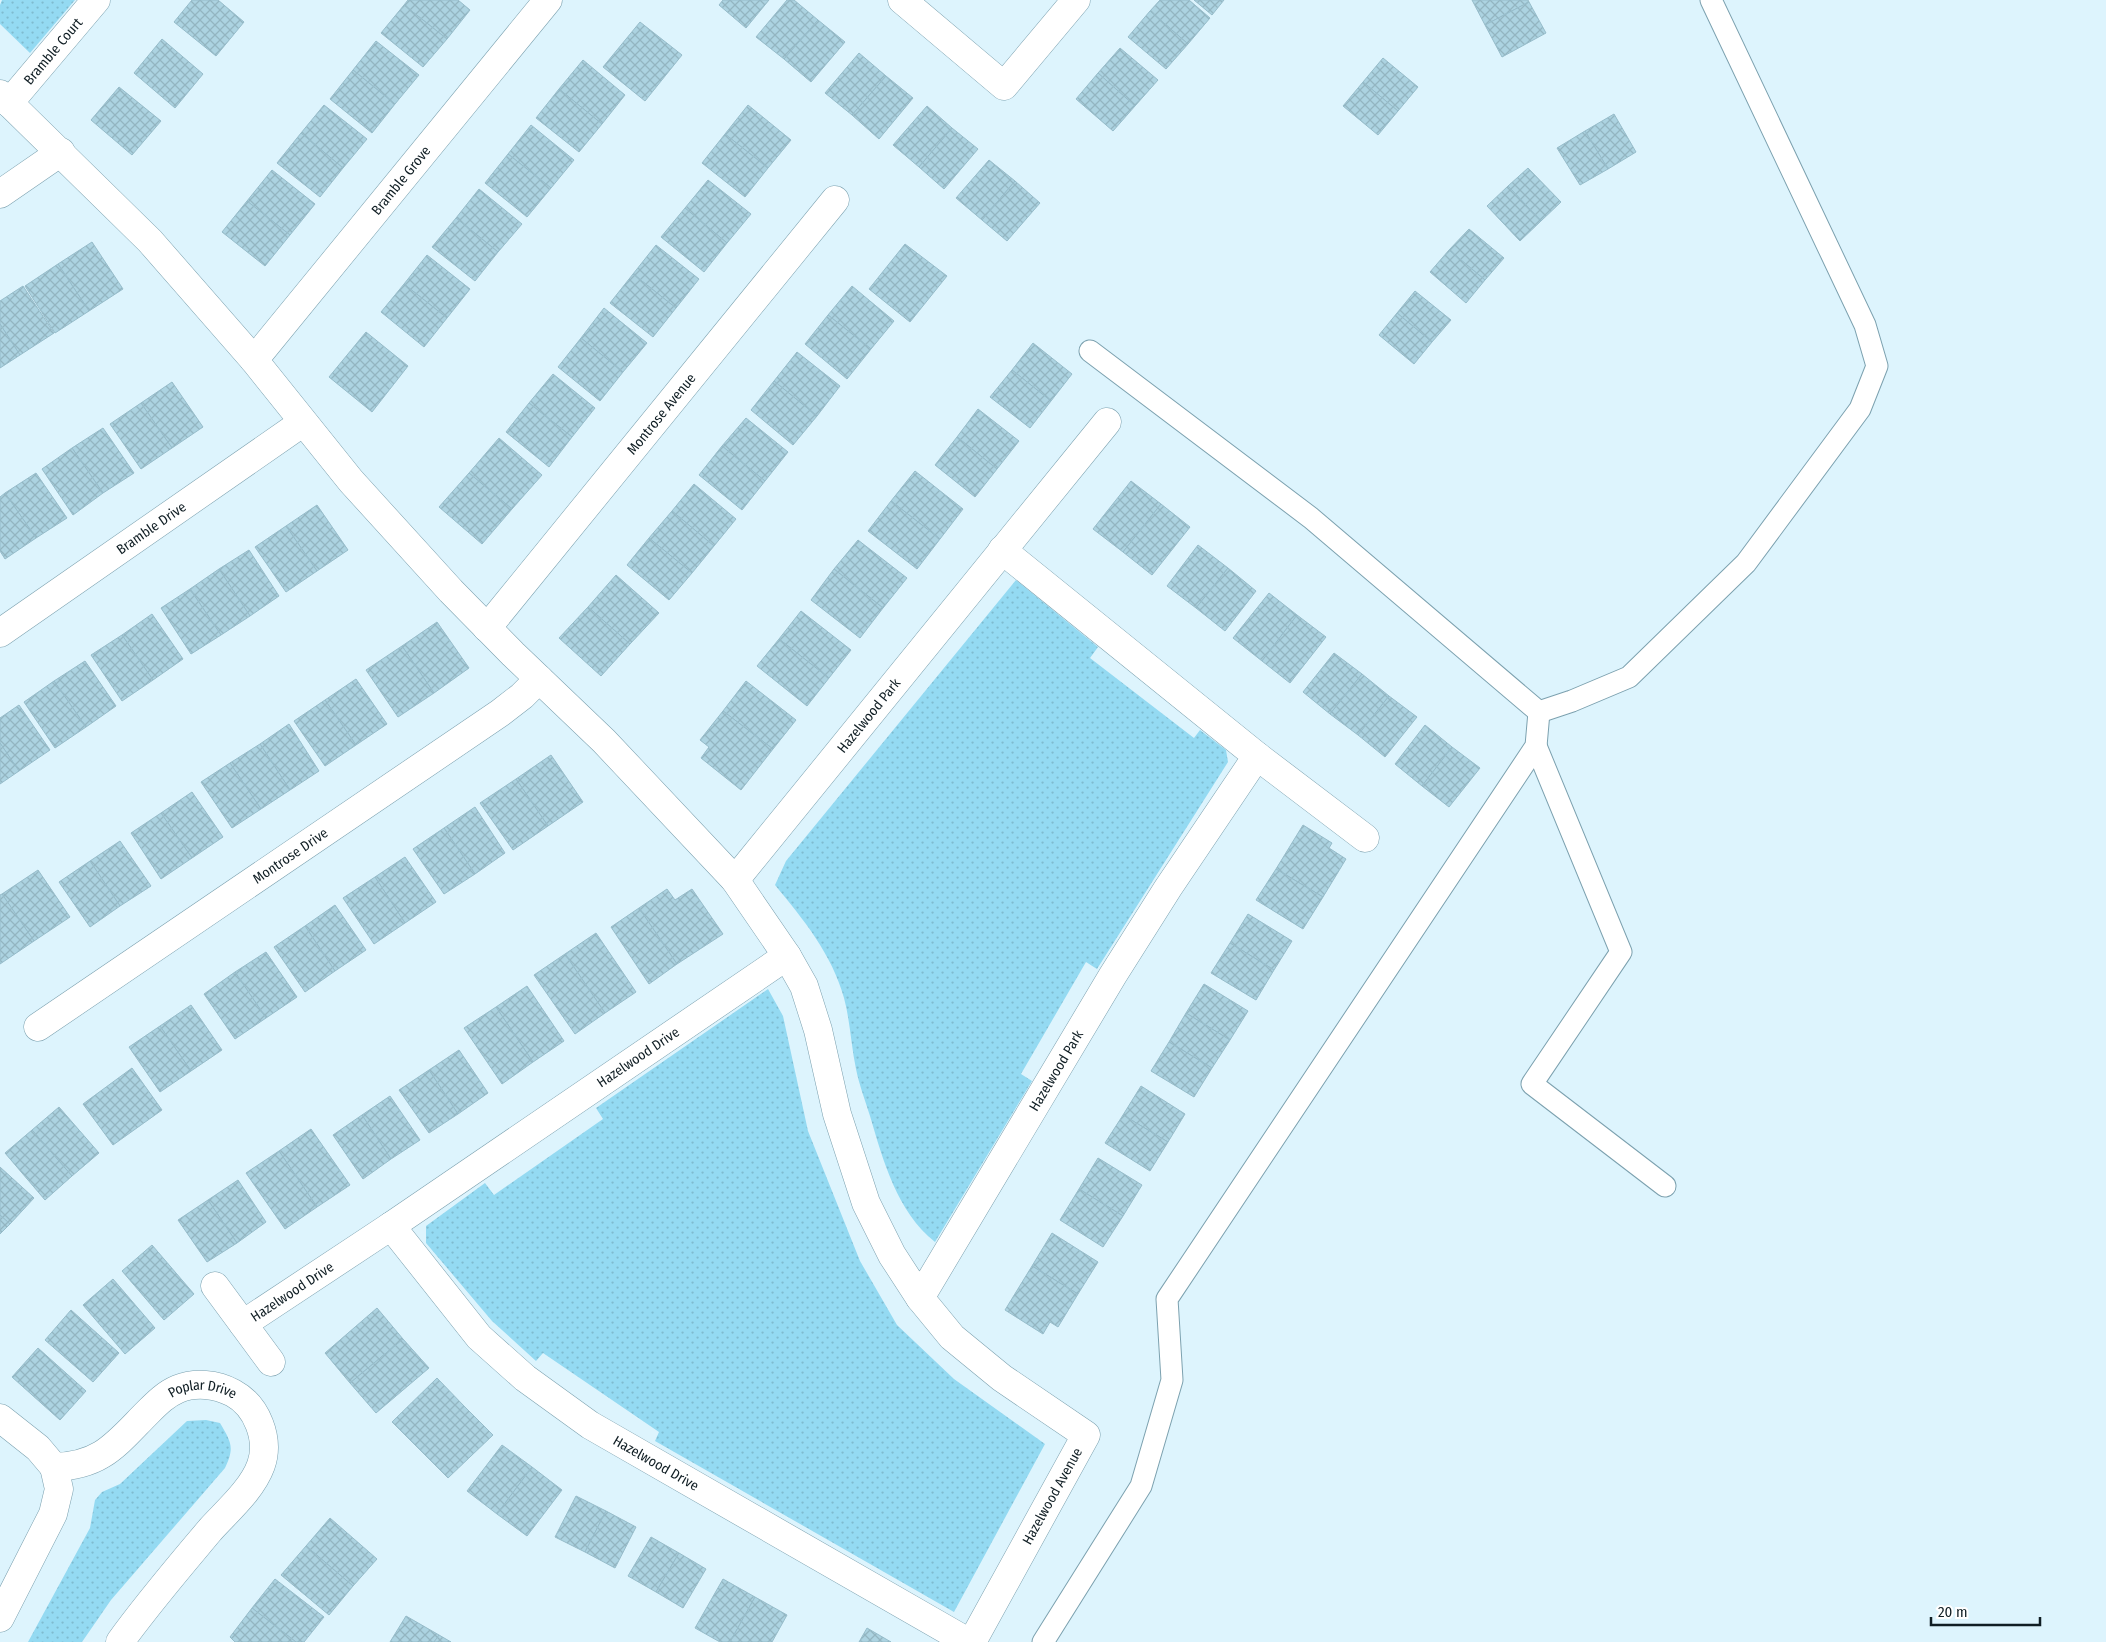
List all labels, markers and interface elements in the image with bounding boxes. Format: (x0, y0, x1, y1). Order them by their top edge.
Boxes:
street label: Bramble Court (20, 14, 87, 88)
street label: Bramble Grove (368, 143, 434, 219)
street label: Montrose Avenue (624, 370, 700, 458)
street label: Bramble Drive (113, 498, 189, 558)
street label: Hazelwood Park (834, 675, 905, 756)
street label: Montrose Drive (250, 824, 331, 887)
street label: Hazelwood Drive (594, 1024, 683, 1091)
street label: Hazelwood Park (1026, 1027, 1087, 1114)
street label: Hazelwood Drive (248, 1258, 337, 1325)
street label: Poplar Drive (165, 1377, 240, 1403)
street label: Hazelwood Drive (610, 1432, 702, 1495)
street label: Hazelwood Avenue (1019, 1445, 1086, 1548)
scale bar (1931, 1594, 2040, 1626)
text: 20 m (1938, 1603, 1968, 1621)

